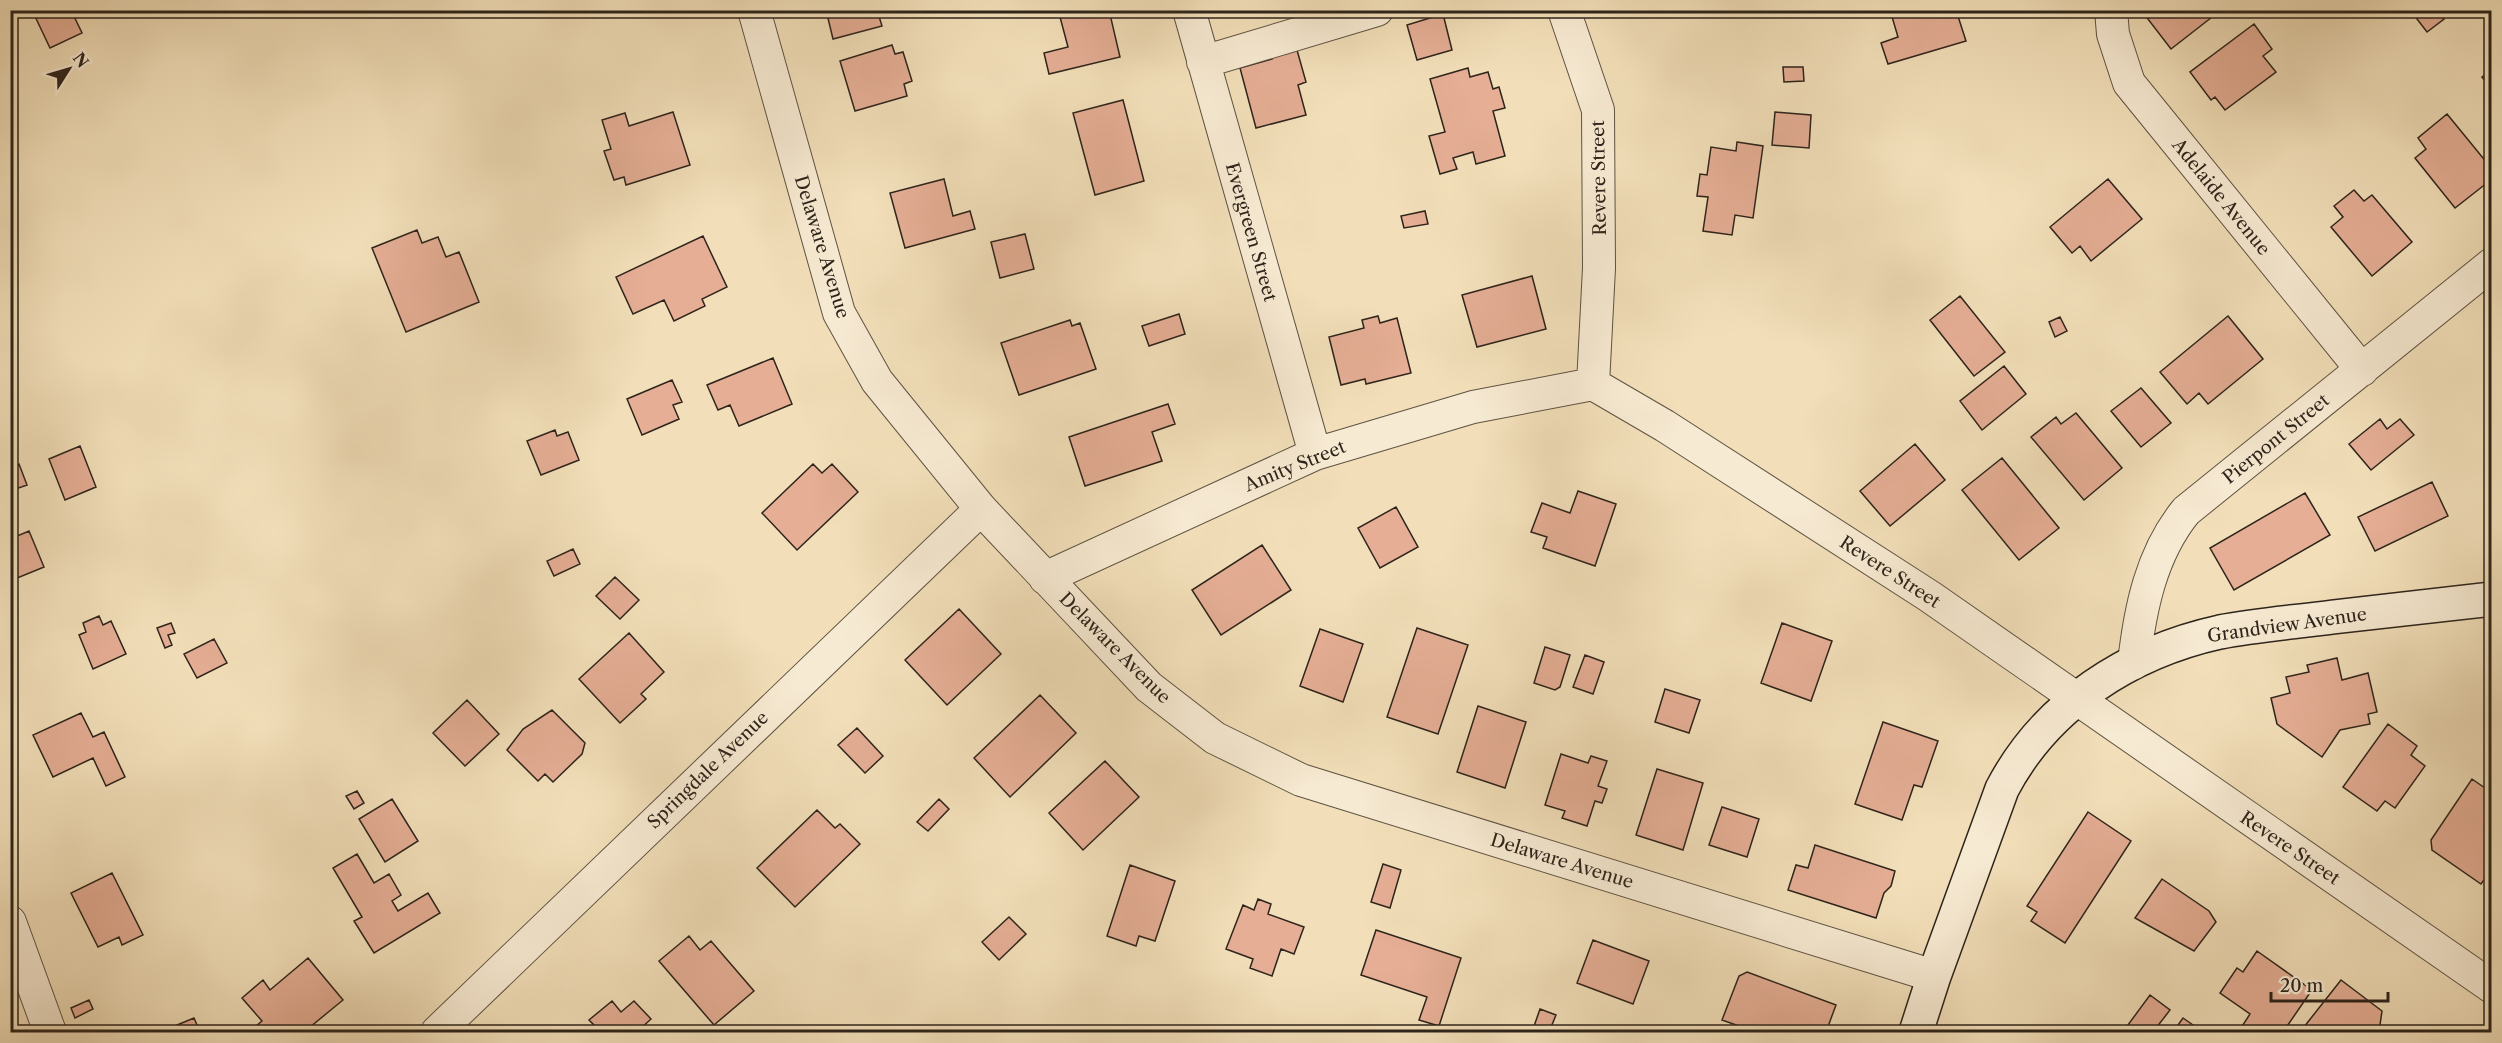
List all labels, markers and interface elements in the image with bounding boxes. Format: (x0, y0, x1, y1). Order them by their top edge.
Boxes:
north arrow (39, 39, 99, 99)
text: N (69, 48, 93, 72)
street label: Revere Street (1587, 119, 1611, 236)
street label: Adelaide Avenue (2167, 134, 2275, 260)
street label: Evergreen Street (1221, 160, 1281, 304)
street label: Delaware Avenue (790, 173, 854, 321)
street label: Pierpont Street (2218, 389, 2334, 489)
street label: Amity Street (1240, 435, 1349, 497)
street label: Revere Street (1836, 531, 1945, 613)
street label: Delaware Avenue (1055, 588, 1175, 708)
street label: Grandview Avenue (2206, 603, 2368, 647)
street label: Springdale Avenue (643, 707, 773, 833)
street label: Revere Street (2236, 807, 2345, 890)
street label: Delaware Avenue (1488, 829, 1636, 893)
scale bar (2271, 965, 2388, 1003)
text: 20 m (2280, 975, 2324, 997)

